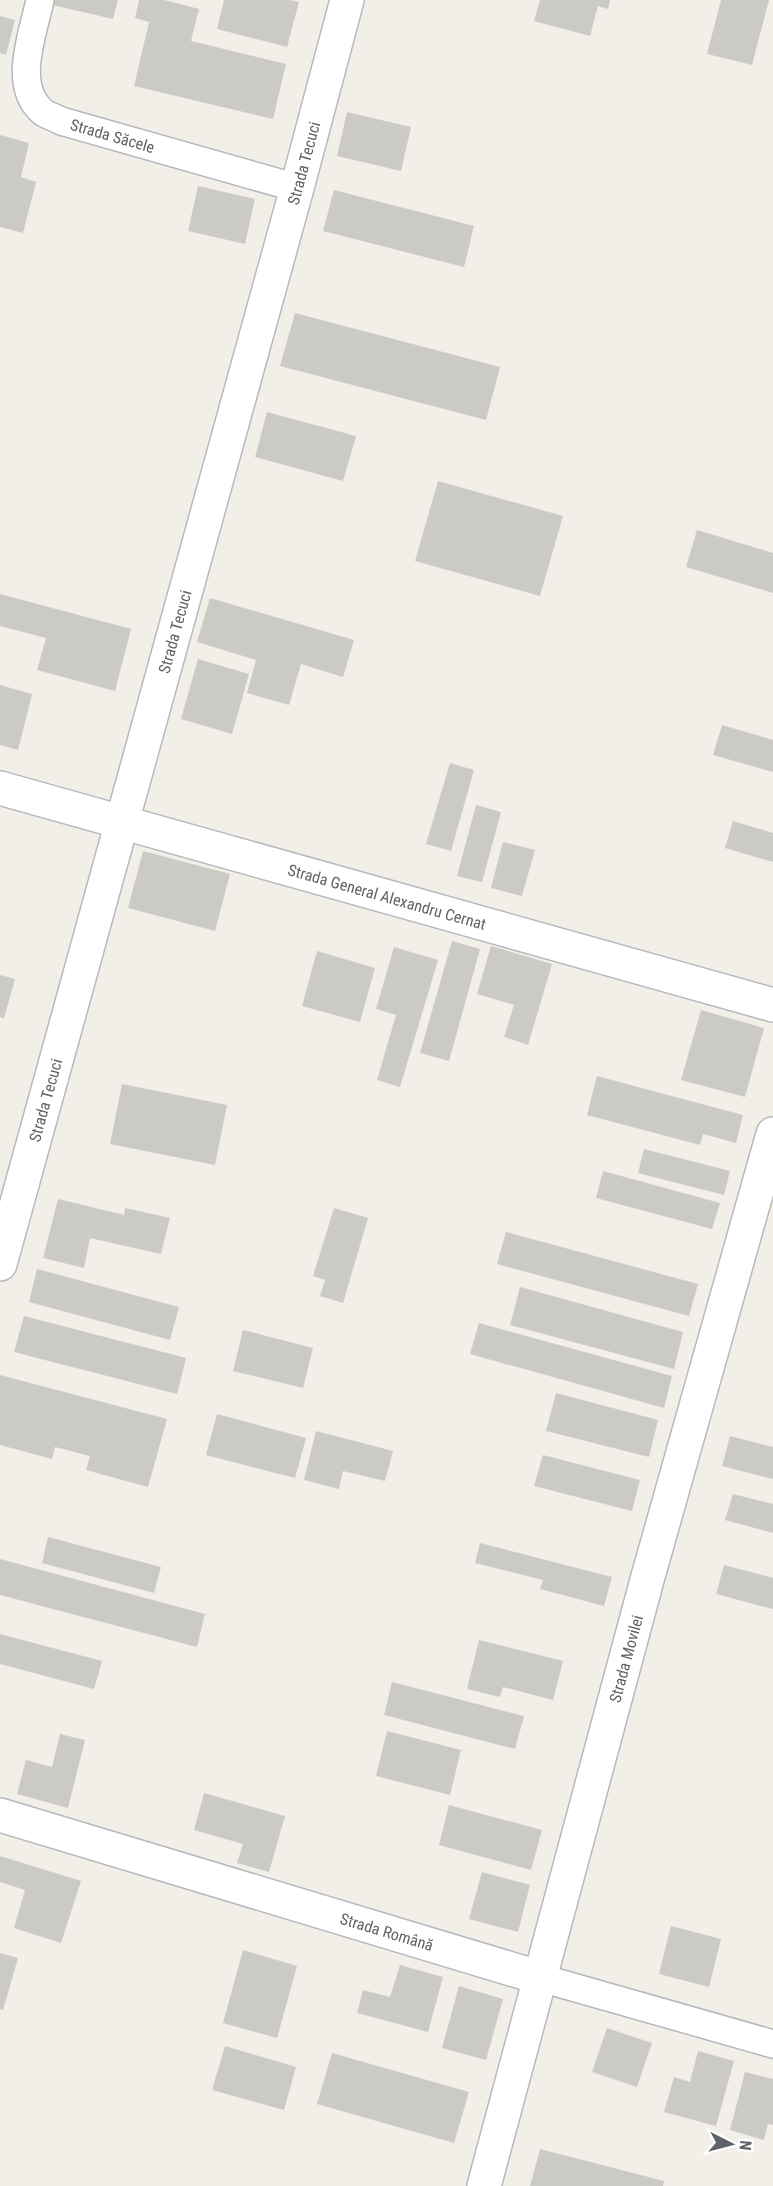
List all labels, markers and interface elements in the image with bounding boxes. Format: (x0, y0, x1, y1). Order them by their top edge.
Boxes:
street label: Strada Săcele (68, 115, 157, 157)
street label: Strada Tecuci (283, 119, 324, 207)
street label: Strada Tecuci (154, 588, 195, 675)
street label: Strada General Alexandru Cernat (286, 860, 489, 934)
street label: Strada Tecuci (25, 1056, 66, 1144)
street label: Strada Movilei (605, 1613, 647, 1705)
street label: Strada Română (338, 1909, 436, 1955)
north arrow (701, 2114, 761, 2174)
text: N (735, 2140, 755, 2151)

